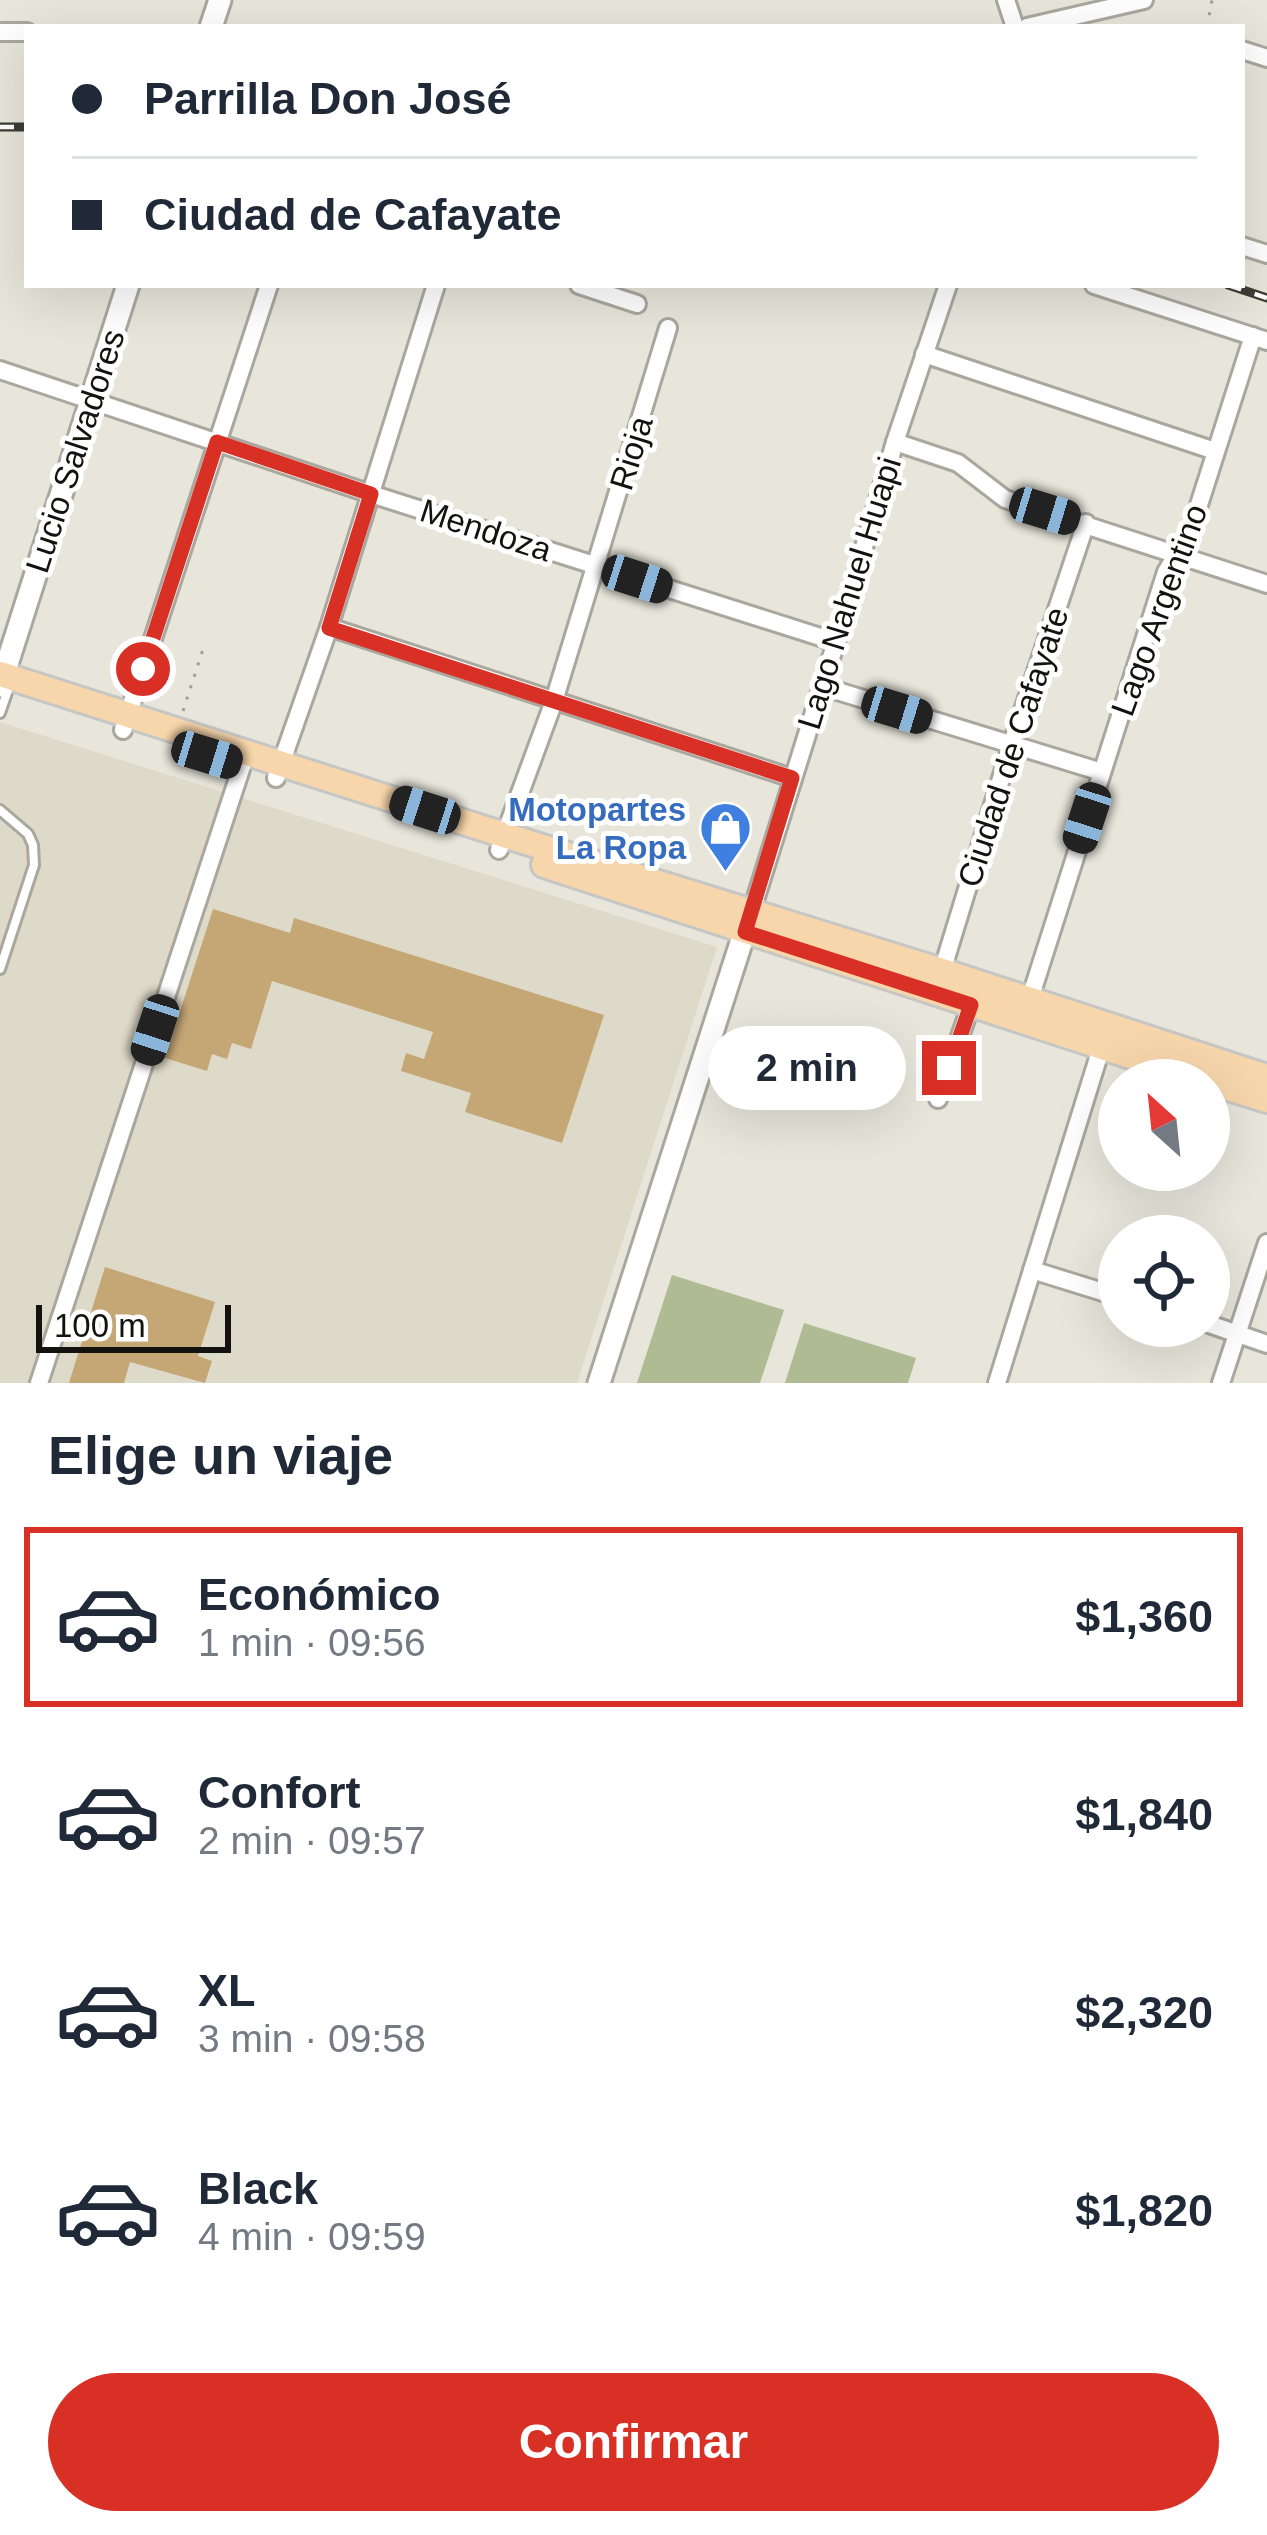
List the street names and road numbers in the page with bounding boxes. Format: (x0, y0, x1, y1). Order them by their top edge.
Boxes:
street label: Lucio Salvadores (18, 325, 132, 577)
street label: Rioja (602, 411, 660, 494)
street label: Lago Nahuel Huapi (790, 452, 908, 734)
street label: Mendoza (416, 491, 557, 569)
street label: Lago Argentino (1104, 499, 1214, 721)
street label: Ciudad de Cafayate (950, 603, 1076, 891)

